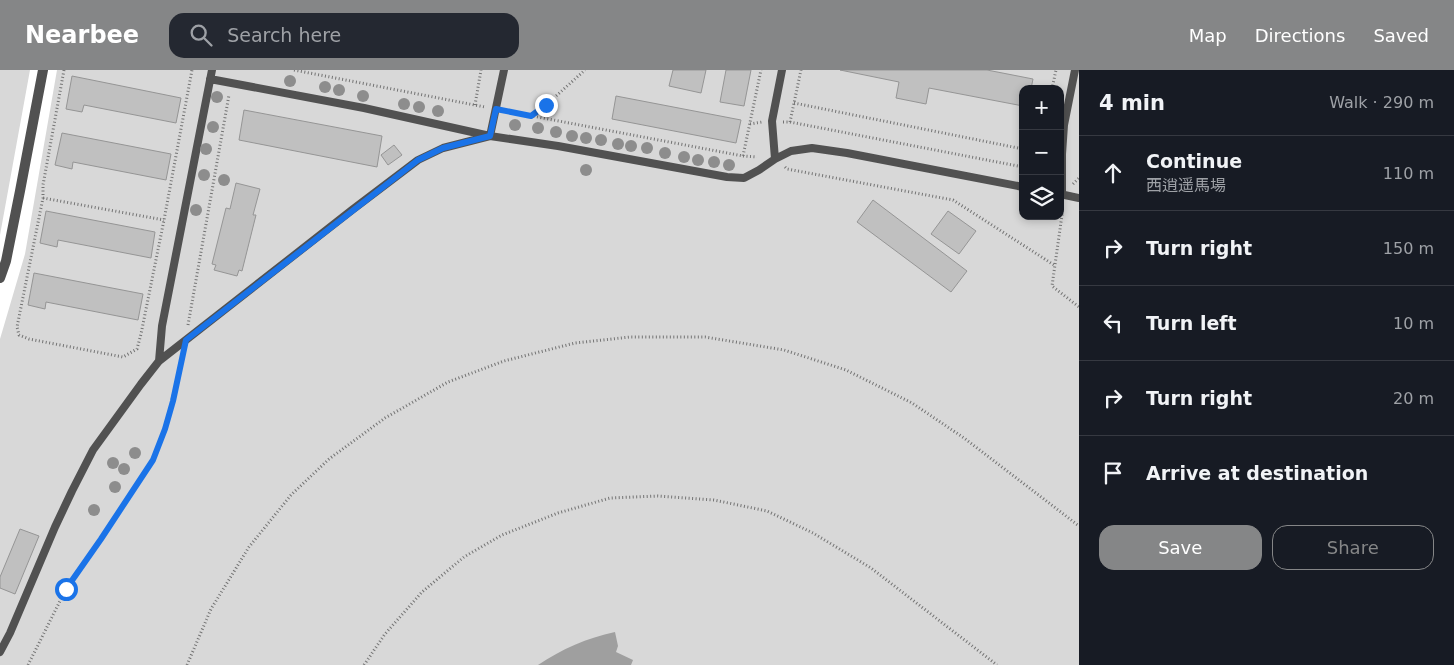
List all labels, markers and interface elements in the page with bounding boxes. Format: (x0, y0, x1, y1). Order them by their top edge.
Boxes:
search box (169, 13, 519, 58)
text: Nearbee (25, 21, 139, 49)
icon: search (187, 21, 215, 49)
text: Search here (227, 24, 341, 46)
text: Map (1189, 25, 1227, 46)
text: Directions (1255, 25, 1345, 46)
text: Saved (1373, 25, 1429, 46)
map controls (1019, 85, 1064, 220)
button: + (1019, 85, 1064, 130)
text: 4 min (1099, 91, 1165, 115)
text: Walk · 290 m (1329, 93, 1434, 112)
route end (535, 94, 558, 117)
button: − (1019, 130, 1064, 175)
text: Continue (1146, 150, 1242, 172)
icon: ahead (1099, 159, 1127, 187)
text: 110 m (1383, 164, 1434, 183)
button: layers (1019, 175, 1064, 220)
text: 西逍遥馬場 (1146, 176, 1226, 195)
icon: right (1099, 234, 1127, 262)
text: Turn right (1146, 237, 1252, 259)
text: 150 m (1383, 239, 1434, 258)
icon: left (1099, 309, 1127, 337)
text: Turn left (1146, 312, 1237, 334)
text: 10 m (1393, 314, 1434, 333)
icon: right (1099, 384, 1127, 412)
text: Turn right (1146, 387, 1252, 409)
text: 20 m (1393, 389, 1434, 408)
icon: arrive (1099, 459, 1127, 487)
text: Arrive at destination (1146, 462, 1368, 484)
button: Save (1099, 525, 1262, 570)
button: Share (1272, 525, 1434, 570)
route start (55, 578, 78, 601)

